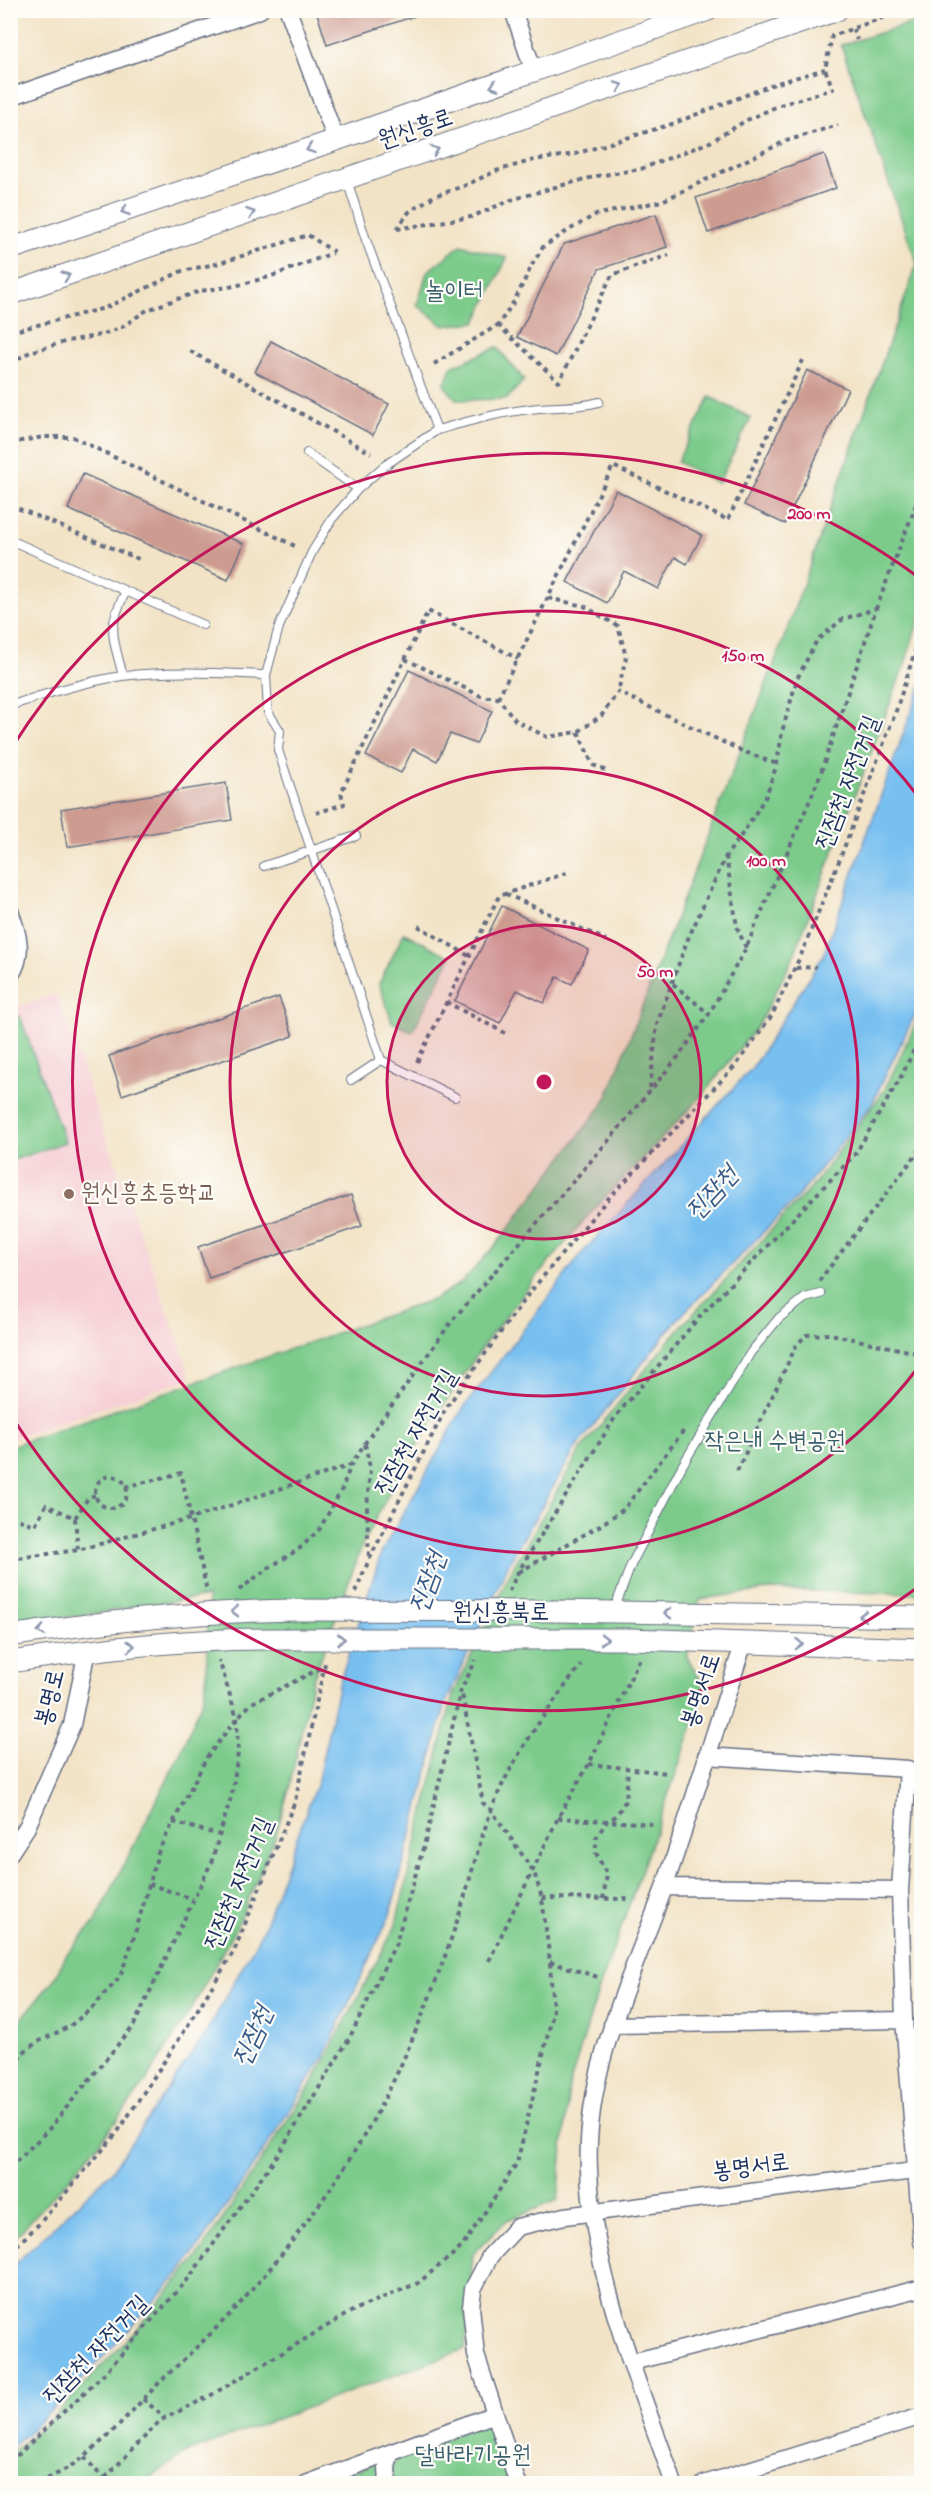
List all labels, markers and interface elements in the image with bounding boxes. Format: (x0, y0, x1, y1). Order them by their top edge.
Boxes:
one-way arrow (489, 78, 500, 91)
one-way arrow (613, 81, 624, 93)
street label: 원신흥로 (374, 101, 458, 159)
one-way arrow (305, 141, 316, 154)
one-way arrow (429, 144, 440, 157)
one-way arrow (120, 203, 131, 216)
one-way arrow (245, 208, 256, 220)
one-way arrow (60, 270, 71, 283)
park label: 놀이터 (425, 275, 483, 310)
text: 200 m (787, 502, 831, 528)
text: 150 m (722, 644, 764, 670)
street label: 진잠천 자전거길 (807, 711, 891, 855)
text: 100 m (746, 849, 786, 875)
text: 50 m (637, 960, 673, 986)
centre of rings (534, 1072, 554, 1092)
water label: 진잠천 (678, 1156, 750, 1230)
place label: 원신흥초등학교 (81, 1177, 216, 1212)
marker: 원신흥초등학교 (62, 1187, 76, 1201)
street label: 진잠천 자전거길 (367, 1363, 467, 1503)
park label: 작은내 수변공원 (704, 1425, 846, 1460)
water label: 진잠천 (400, 1544, 459, 1619)
street label: 원신흥북로 (453, 1596, 549, 1631)
one-way arrow (230, 1605, 239, 1618)
one-way arrow (664, 1607, 673, 1620)
one-way arrow (859, 1610, 868, 1622)
one-way arrow (36, 1624, 46, 1637)
one-way arrow (337, 1633, 346, 1645)
one-way arrow (600, 1633, 609, 1645)
one-way arrow (795, 1638, 804, 1651)
one-way arrow (126, 1640, 135, 1653)
street label: 봉명서로 (673, 1649, 731, 1733)
street label: 봉명로 (27, 1666, 75, 1730)
street label: 진잠천 자전거길 (196, 1812, 284, 1956)
water label: 진잠천 (224, 1998, 286, 2073)
street label: 봉명서로 (711, 2146, 791, 2190)
street label: 진잠천 자전거길 (35, 2288, 159, 2414)
park label: 달바라기공원 (415, 2439, 531, 2474)

